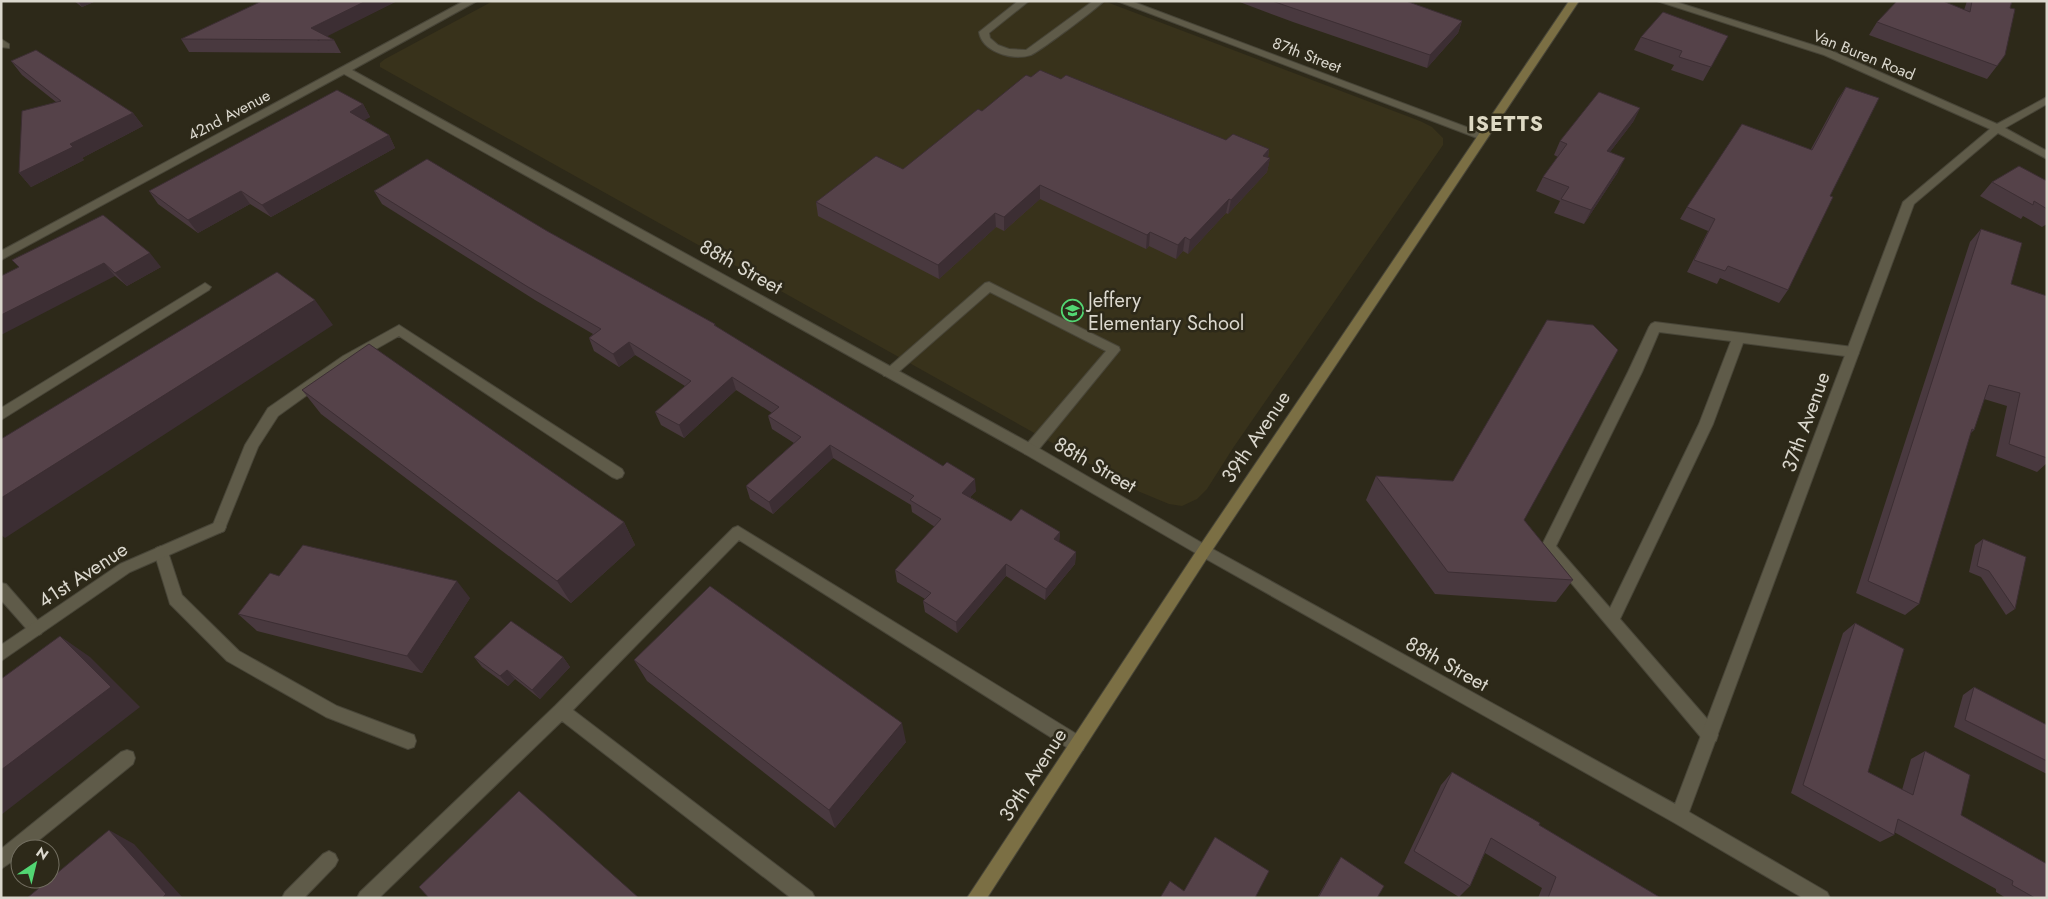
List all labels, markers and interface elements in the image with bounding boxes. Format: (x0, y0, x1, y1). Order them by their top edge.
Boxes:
street label: Van Buren Road (1809, 24, 1919, 86)
street label: 87th Street (1269, 31, 1345, 79)
street label: 42nd Avenue (184, 84, 274, 146)
district label: ISETTS (1468, 109, 1544, 139)
street label: 88th Street (694, 232, 788, 302)
place label: Jeffery Elementary School (1085, 286, 1244, 338)
school or university icon: Jeffery Elementary School (1060, 299, 1084, 323)
street label: 37th Avenue (1774, 368, 1838, 476)
street label: 39th Avenue (1214, 385, 1298, 489)
street label: 88th Street (1048, 430, 1142, 500)
street label: 41st Avenue (32, 535, 134, 615)
street label: 88th Street (1400, 629, 1494, 699)
street label: 39th Avenue (992, 723, 1074, 827)
north arrow (10, 839, 60, 889)
text: N (32, 842, 53, 865)

